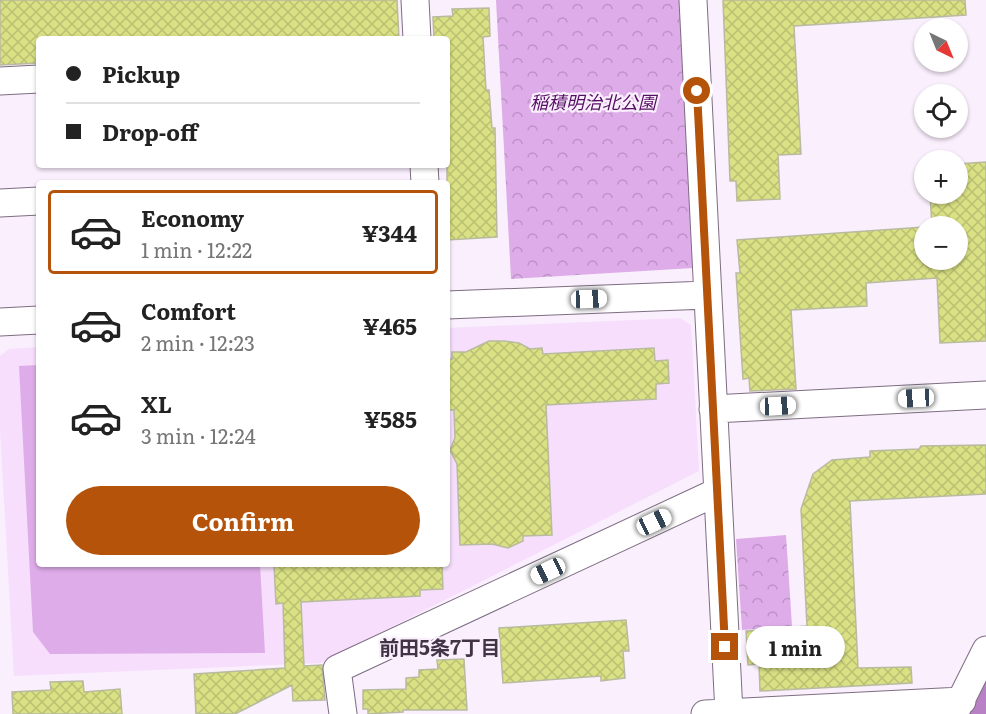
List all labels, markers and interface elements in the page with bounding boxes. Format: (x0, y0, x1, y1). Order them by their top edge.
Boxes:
north arrow (914, 18, 968, 72)
map controls (914, 18, 968, 270)
text: Pickup (102, 57, 180, 90)
route start (683, 77, 710, 104)
button: locate (914, 84, 968, 138)
park label: 稲積明治北公園 (530, 88, 659, 115)
text: Drop-off (102, 115, 198, 148)
button: + (914, 150, 968, 204)
text: Economy (141, 201, 244, 234)
icon: car (69, 205, 123, 259)
text: ¥344 (362, 216, 417, 249)
button: − (914, 216, 968, 270)
text: 1 min · 12:22 (141, 234, 252, 264)
car (571, 289, 607, 309)
text: Comfort (141, 294, 236, 327)
icon: car (69, 298, 123, 352)
text: ¥465 (363, 309, 417, 342)
text: 2 min · 12:23 (141, 327, 255, 357)
text: XL (141, 387, 172, 420)
car (898, 388, 934, 408)
icon: car (69, 391, 123, 445)
car (760, 396, 796, 416)
text: ¥585 (364, 402, 417, 435)
text: 3 min · 12:24 (141, 420, 256, 450)
button: Confirm (66, 486, 420, 555)
car (634, 506, 674, 538)
car (528, 555, 568, 587)
callout: 1 min (746, 626, 845, 668)
district label: 前田5条7丁目 (379, 631, 501, 661)
text: 1 min (769, 632, 822, 662)
route end (711, 633, 738, 660)

